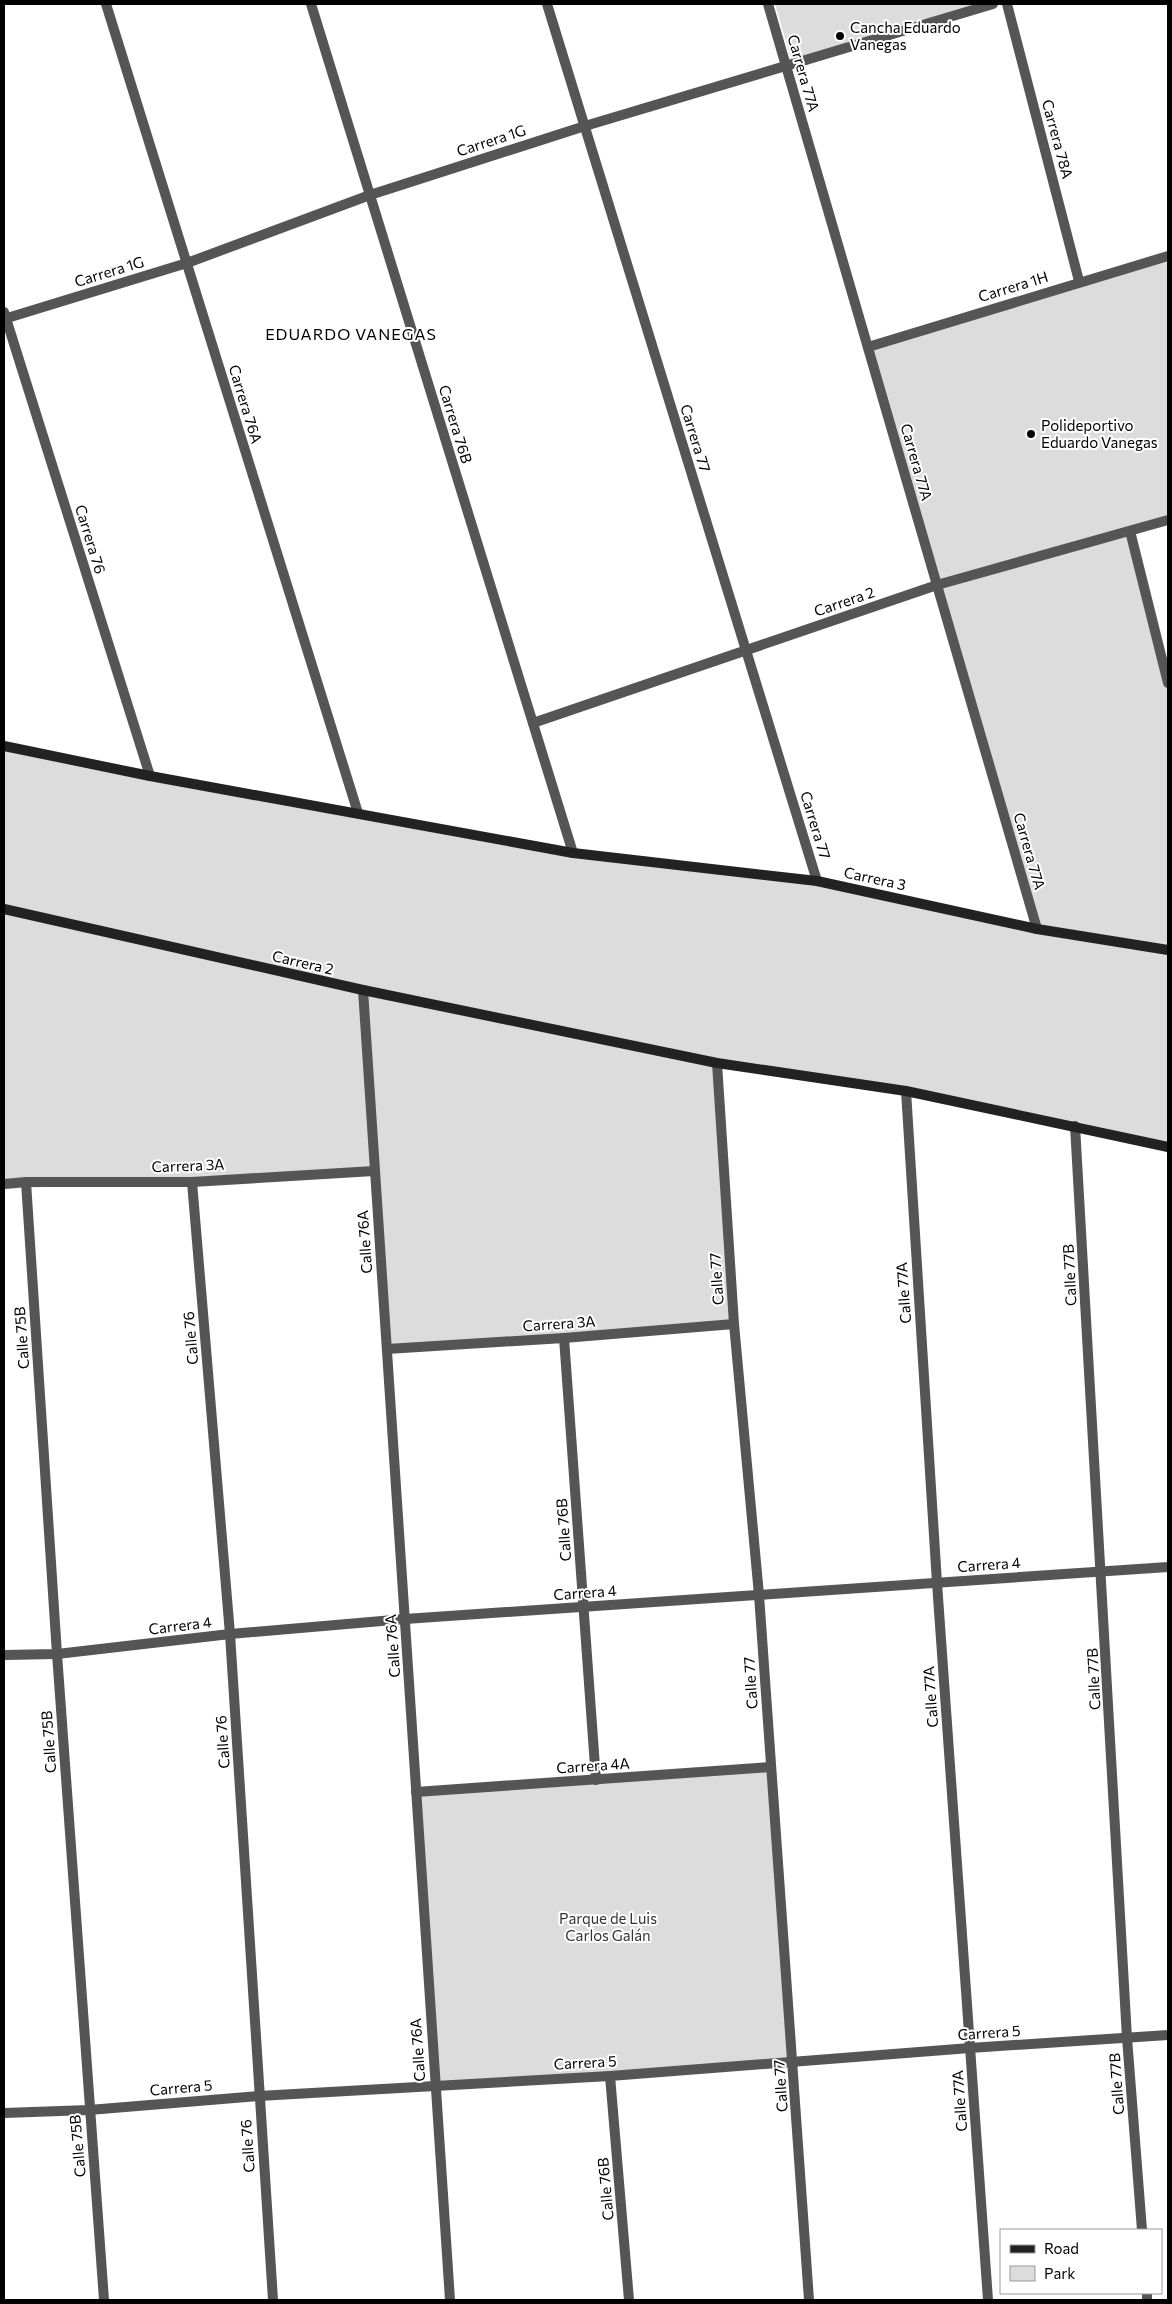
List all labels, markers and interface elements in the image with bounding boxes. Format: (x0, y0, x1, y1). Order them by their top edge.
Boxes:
place label: Cancha Eduardo Vanegas (850, 18, 961, 53)
marker: Cancha Eduardo Vanegas (834, 30, 846, 42)
street label: Carrera 77A (784, 32, 824, 114)
street label: Carrera 78A (1039, 97, 1077, 181)
street label: Carrera 1G (454, 120, 528, 160)
street label: Carrera 1G (72, 252, 146, 290)
street label: Carrera 1H (976, 267, 1050, 305)
district label: EDUARDO VANEGAS (265, 324, 437, 343)
street label: Carrera 76A (226, 362, 266, 446)
street label: Carrera 76B (436, 383, 477, 466)
street label: Carrera 77 (677, 402, 715, 474)
place label: Polideportivo Eduardo Vanegas (1041, 416, 1158, 451)
street label: Carrera 77A (897, 421, 937, 503)
marker: Polideportivo Eduardo Vanegas (1025, 428, 1037, 440)
street label: Carrera 76 (72, 502, 110, 576)
street label: Carrera 2 (811, 582, 877, 620)
street label: Carrera 77 (797, 789, 835, 861)
street label: Carrera 77A (1010, 810, 1050, 892)
street label: Carrera 3 (842, 863, 908, 893)
street label: Carrera 2 (270, 946, 336, 978)
street label: Carrera 3A (151, 1155, 225, 1175)
street label: Calle 76A (353, 1210, 375, 1274)
street label: Calle 77B (1058, 1243, 1080, 1306)
street label: Calle 77 (705, 1252, 727, 1306)
street label: Calle 77A (892, 1262, 914, 1324)
street label: Calle 75B (10, 1306, 32, 1370)
street label: Calle 76 (179, 1311, 201, 1365)
street label: Carrera 3A (522, 1311, 596, 1335)
street label: Calle 76B (552, 1498, 574, 1562)
street label: Carrera 4 (957, 1553, 1021, 1575)
street label: Carrera 4 (553, 1581, 617, 1603)
street label: Carrera 4 (147, 1612, 213, 1638)
street label: Calle 76A (381, 1614, 403, 1678)
street label: Calle 77B (1082, 1647, 1104, 1710)
street label: Calle 77 (739, 1656, 761, 1710)
street label: Calle 77A (919, 1666, 941, 1728)
street label: Calle 75B (37, 1710, 59, 1774)
street label: Calle 76 (211, 1715, 233, 1769)
street label: Carrera 4A (556, 1753, 630, 1777)
park label: Parque de Luis Carlos Galán (559, 1909, 657, 1944)
street label: Calle 76A (406, 2018, 428, 2082)
street label: Carrera 5 (957, 2021, 1021, 2043)
street label: Carrera 5 (553, 2051, 617, 2073)
street label: Calle 77B (1105, 2052, 1127, 2116)
street label: Calle 77 (769, 2059, 791, 2113)
street label: Calle 77A (948, 2070, 970, 2132)
street label: Carrera 5 (149, 2075, 213, 2099)
street label: Calle 75B (65, 2114, 89, 2178)
street label: Calle 76 (236, 2119, 258, 2173)
street label: Calle 76B (593, 2156, 617, 2221)
legend (1000, 2229, 1162, 2294)
text: Road (1044, 2239, 1079, 2257)
text: Park (1044, 2264, 1075, 2282)

